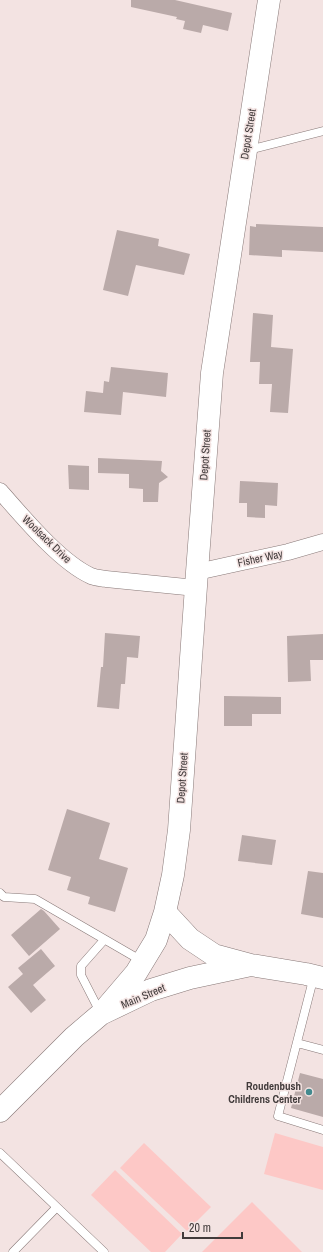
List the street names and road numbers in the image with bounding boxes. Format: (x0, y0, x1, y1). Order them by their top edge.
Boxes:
street label: Depot Street (237, 107, 259, 160)
street label: Depot Street (196, 429, 214, 481)
street label: Woolsack Drive (19, 512, 75, 566)
street label: Fisher Way (236, 546, 284, 570)
street label: Depot Street (173, 752, 191, 804)
street label: Main Street (119, 980, 168, 1012)

